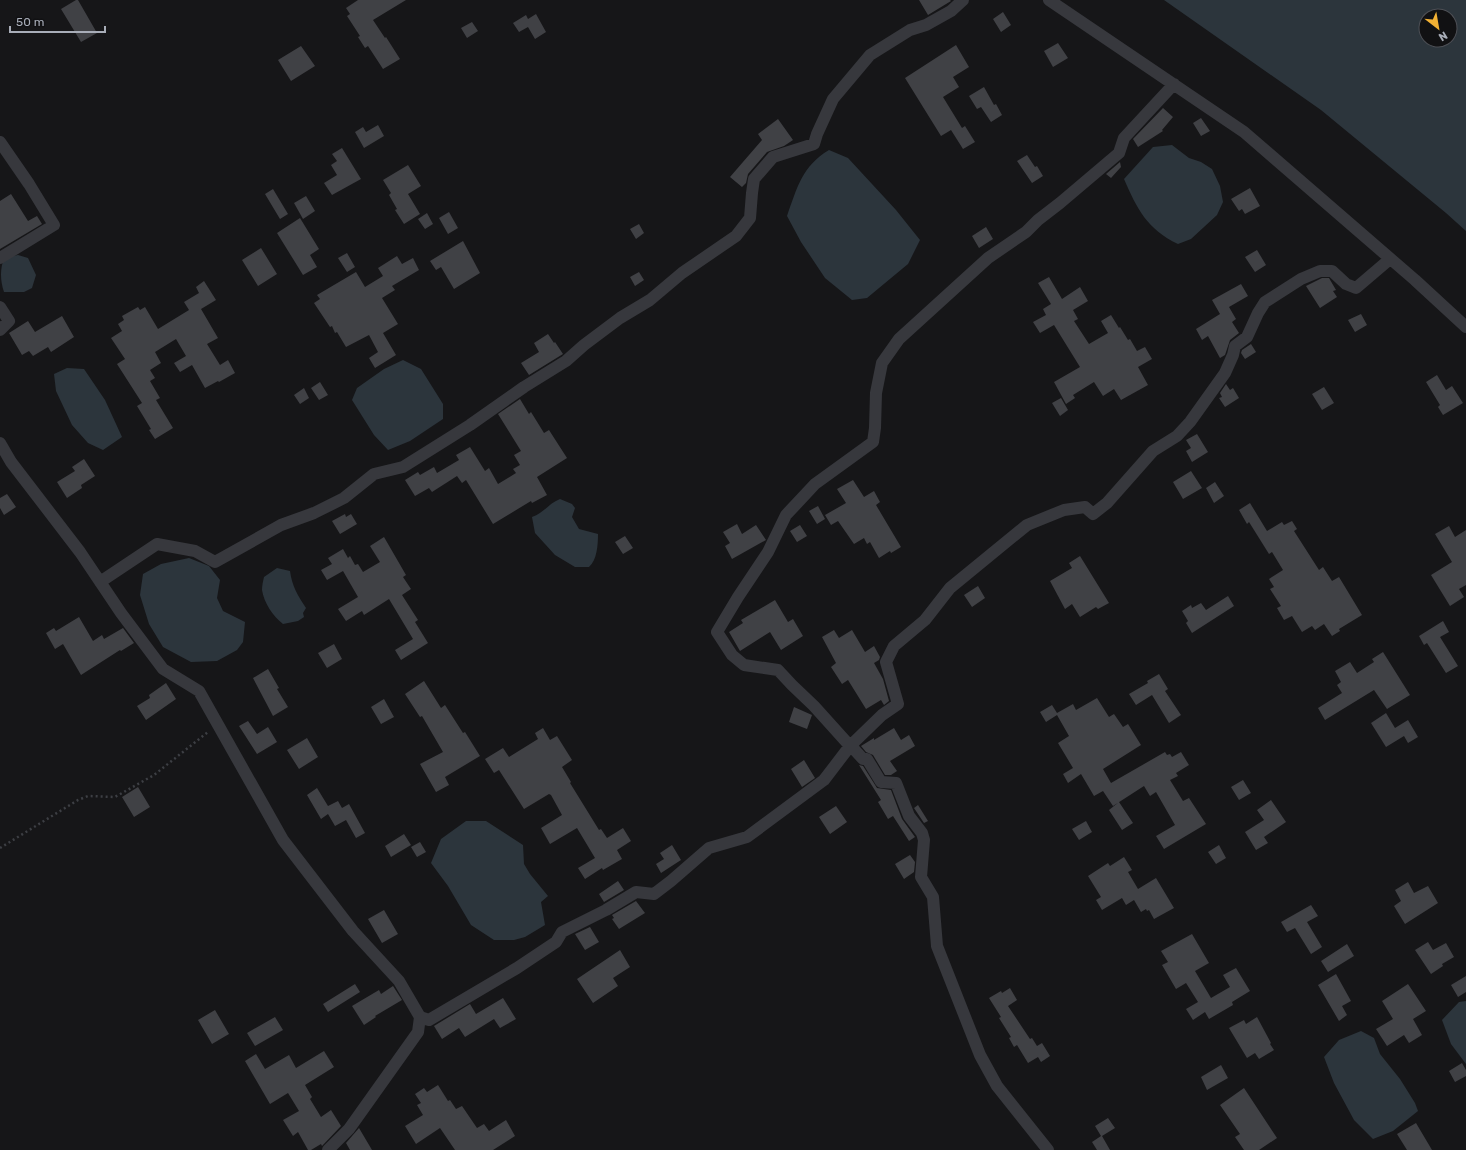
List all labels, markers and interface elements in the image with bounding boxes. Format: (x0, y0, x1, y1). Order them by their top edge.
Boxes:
scale bar (10, 8, 105, 34)
north arrow (1418, 8, 1458, 48)
text: 50 m (16, 15, 44, 29)
text: N (1436, 29, 1450, 44)

